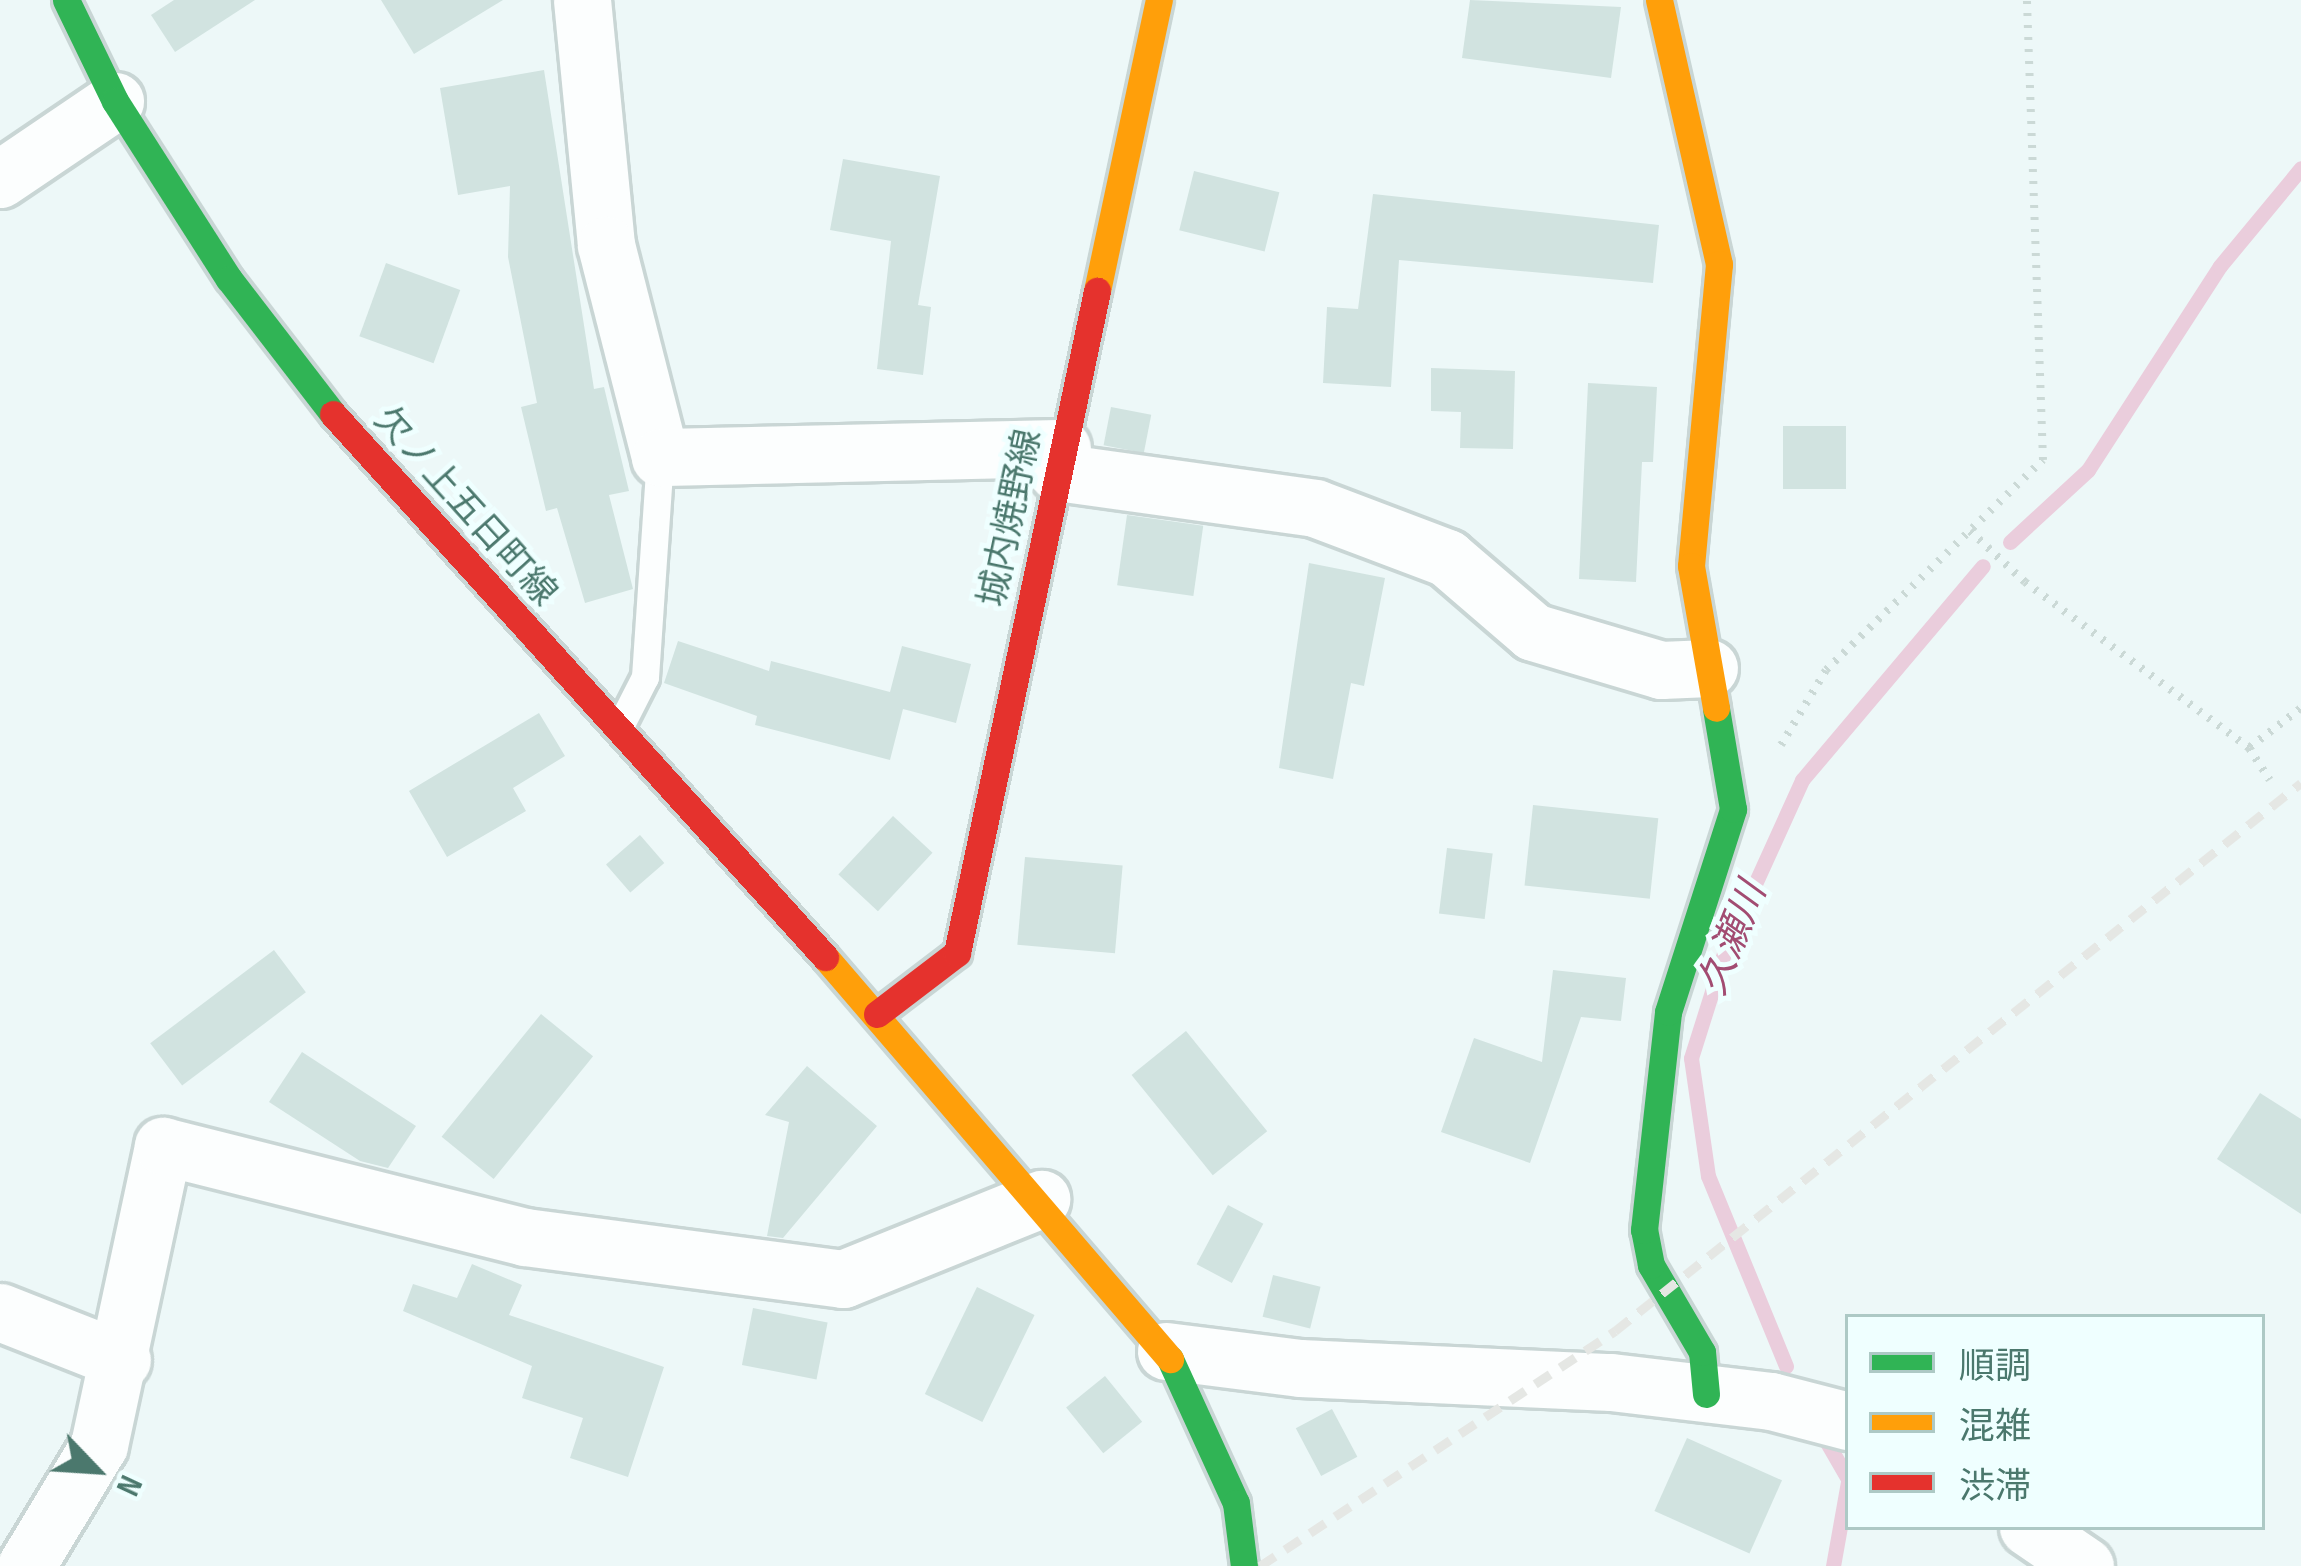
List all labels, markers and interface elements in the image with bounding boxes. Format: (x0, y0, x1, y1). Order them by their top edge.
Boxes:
street label: 欠ノ上五日町線 (365, 399, 565, 615)
street label: 城内焼野線 (971, 425, 1051, 611)
water label: 久瀬川 (1690, 876, 1778, 1002)
legend (1845, 1314, 2265, 1530)
text: 順調 (1959, 1346, 2031, 1389)
text: 混雑 (1959, 1406, 2031, 1449)
north arrow (36, 1410, 156, 1530)
text: 渋滞 (1959, 1466, 2031, 1509)
text: N (107, 1469, 150, 1502)

